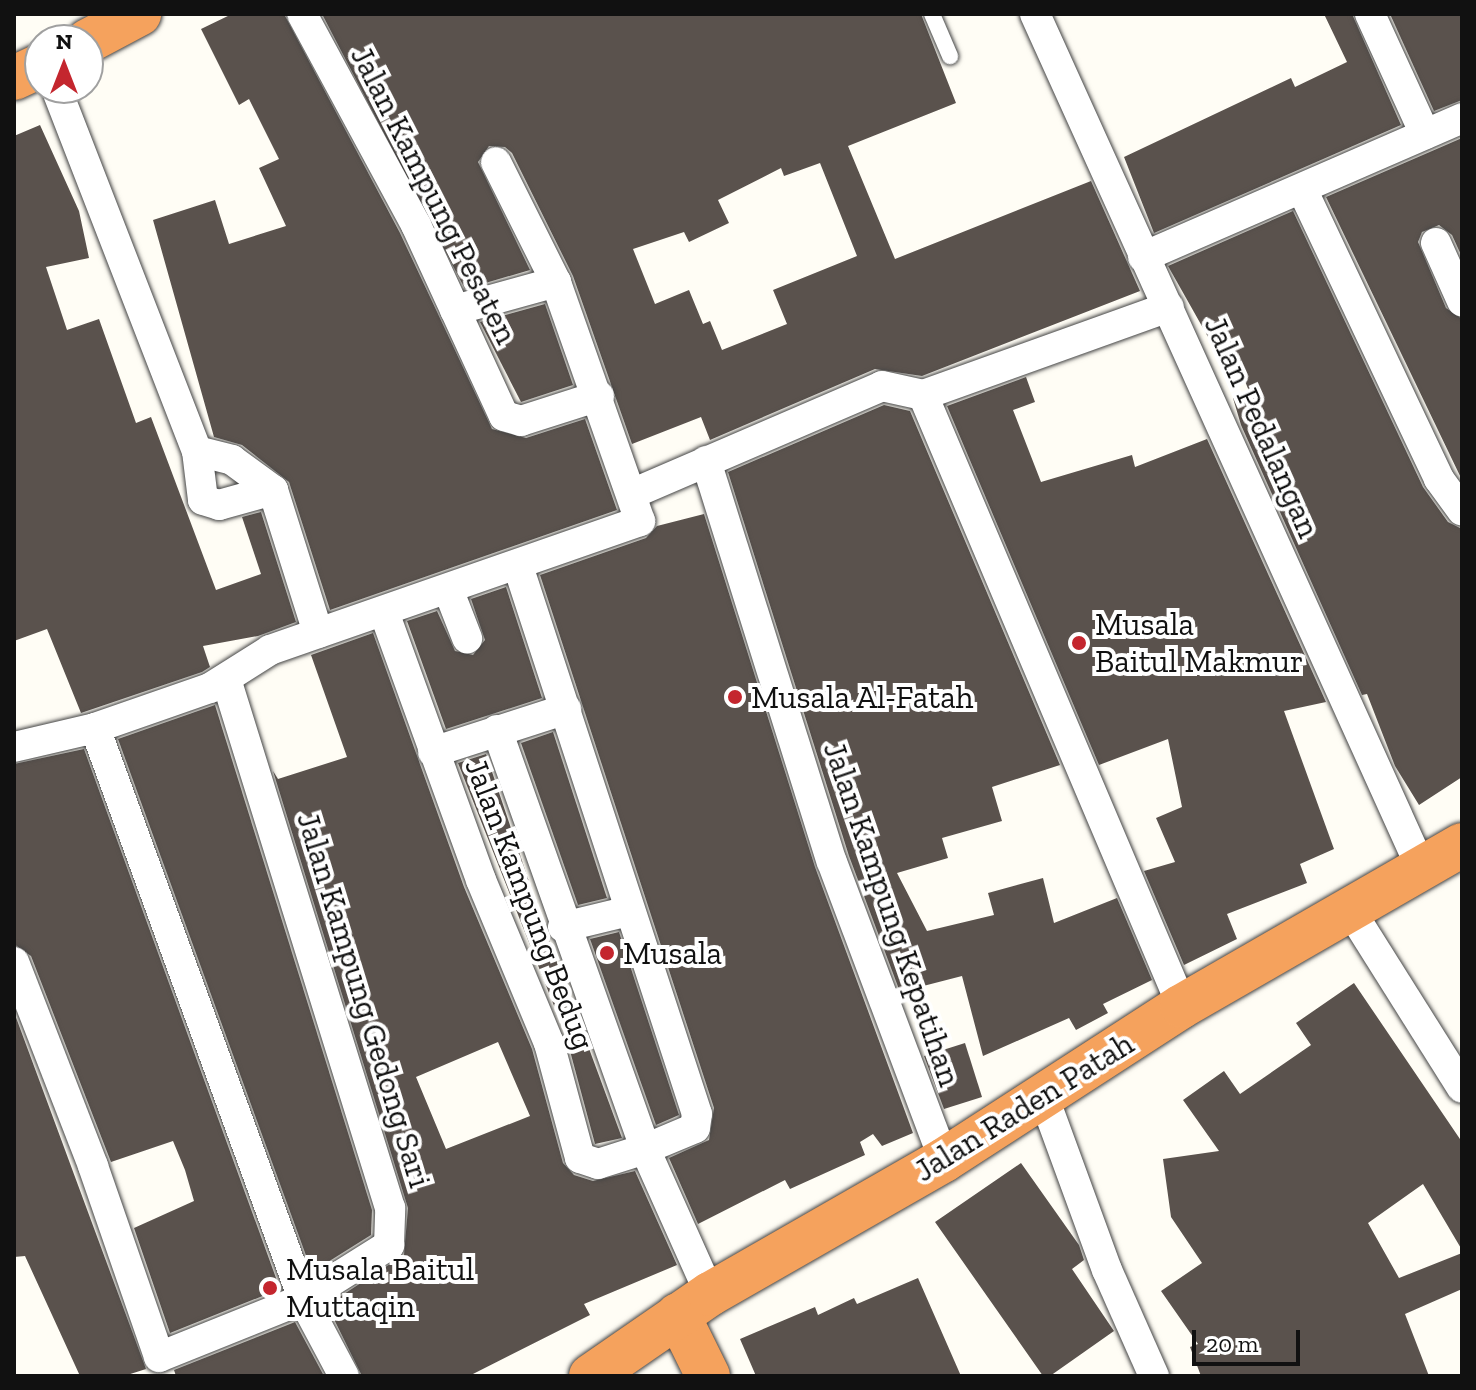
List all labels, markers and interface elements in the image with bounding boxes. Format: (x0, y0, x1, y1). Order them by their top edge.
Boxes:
north arrow (24, 24, 104, 104)
text: N (56, 28, 72, 55)
street label: Jalan Kampung Pesaten (342, 40, 526, 350)
street label: Jalan Pedalangan (1196, 310, 1328, 544)
place label: Musala Baitul Makmur (1095, 606, 1303, 681)
marker: Musala Baitul Makmur (1070, 634, 1088, 652)
place label: Musala Al-Fatah (751, 678, 974, 716)
marker: Musala Al-Fatah (726, 688, 744, 706)
street label: Jalan Kampung Kepatihan (815, 737, 969, 1091)
street label: Jalan Kampung Bedug (457, 753, 603, 1055)
street label: Jalan Kampung Gedong Sari (289, 808, 439, 1192)
place label: Musala (623, 934, 722, 972)
marker: Musala (598, 944, 616, 962)
street label: Jalan Raden Patah (907, 1024, 1141, 1190)
place label: Musala Baitul Muttaqin (286, 1251, 474, 1326)
marker: Musala Baitul Muttaqin (261, 1279, 279, 1297)
scale bar (1196, 1314, 1304, 1364)
text: 20 m (1206, 1329, 1258, 1358)

